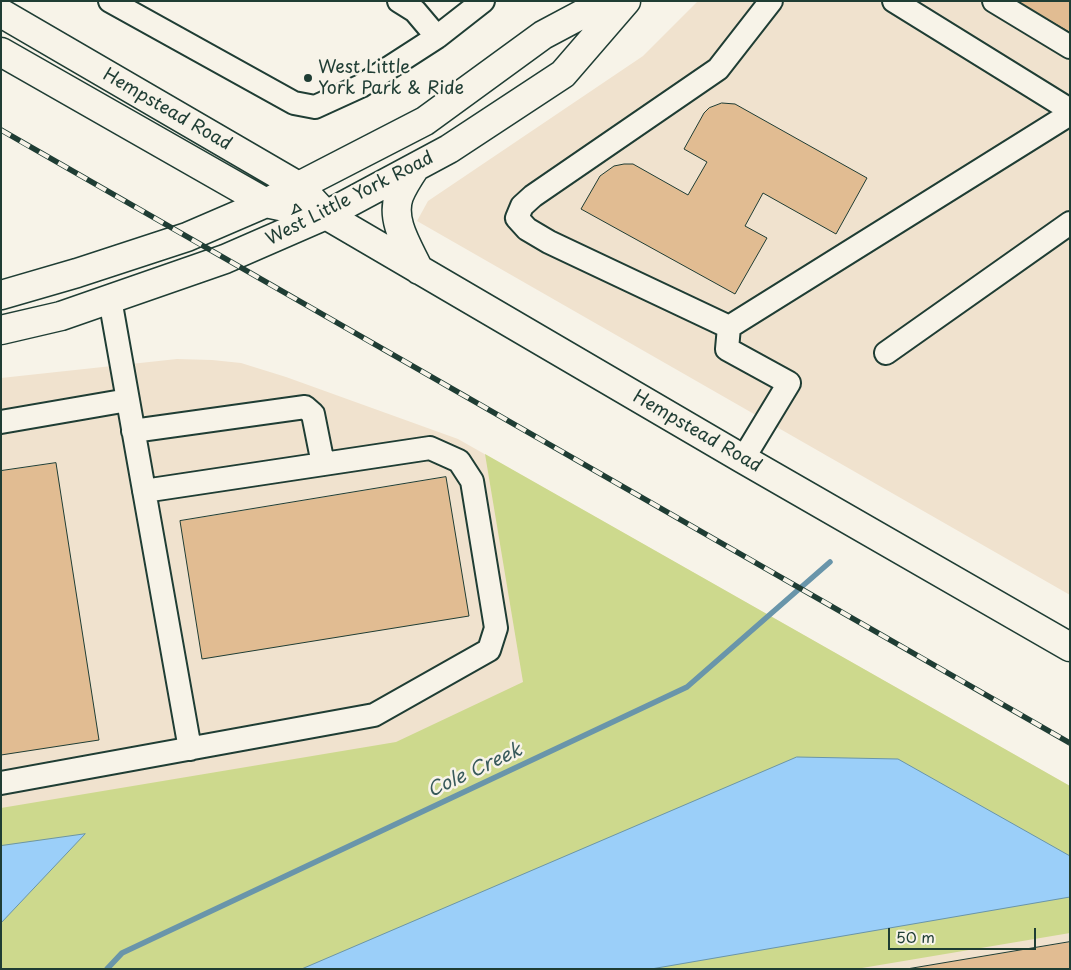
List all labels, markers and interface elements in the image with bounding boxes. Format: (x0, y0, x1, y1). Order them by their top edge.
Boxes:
place label: West Little York Park & Ride (318, 57, 464, 100)
street label: Hempstead Road (99, 64, 235, 156)
marker: West Little York Park & Ride (302, 72, 314, 84)
street label: West Little York Road (263, 147, 437, 251)
street label: Hempstead Road (629, 386, 765, 478)
water label: Cole Creek (424, 739, 526, 803)
scale bar (891, 918, 1038, 950)
text: 50 m (896, 925, 935, 948)

